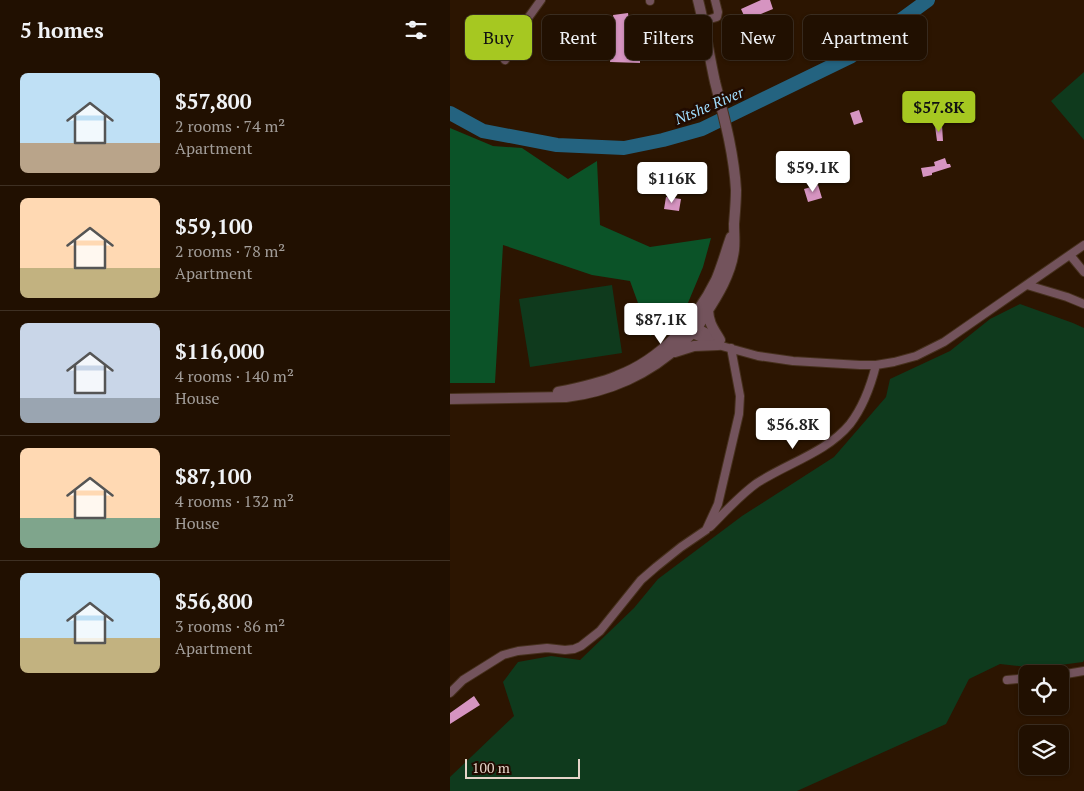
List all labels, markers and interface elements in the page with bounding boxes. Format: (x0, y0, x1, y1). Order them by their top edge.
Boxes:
chip: Buy (465, 15, 532, 60)
chip: Rent (542, 15, 615, 60)
chip: Filters (625, 15, 712, 60)
chip: New (722, 15, 793, 60)
chip: Apartment (803, 15, 927, 60)
text: 5 homes (20, 16, 104, 44)
icon: filters (402, 16, 430, 44)
water label: Ntshe River (670, 81, 748, 129)
text: $57,800 (175, 87, 252, 115)
pin: $57.8K (898, 90, 980, 133)
icon: home (60, 93, 120, 153)
text: $57.8K (913, 96, 965, 118)
text: 2 rooms · 74 m² (175, 115, 285, 137)
text: Apartment (175, 137, 252, 159)
pin: $59.1K (772, 150, 854, 193)
text: $59.1K (787, 156, 839, 178)
pin: $116K (637, 162, 707, 204)
text: $116K (648, 167, 696, 189)
text: $59,100 (175, 212, 253, 240)
icon: home (60, 218, 120, 278)
text: 2 rooms · 78 m² (175, 240, 285, 262)
text: Apartment (175, 262, 252, 284)
pin: $87.1K (620, 302, 702, 345)
text: $87.1K (635, 308, 687, 330)
text: $116,000 (175, 337, 264, 365)
icon: home (60, 343, 120, 403)
text: 4 rooms · 140 m² (175, 365, 294, 387)
text: House (175, 387, 220, 409)
pin: $56.8K (752, 408, 834, 450)
text: $56.8K (767, 413, 819, 435)
text: $87,100 (175, 462, 252, 490)
icon: home (60, 468, 120, 528)
text: 4 rooms · 132 m² (175, 490, 294, 512)
text: House (175, 512, 220, 534)
text: $56,800 (175, 587, 253, 615)
icon: home (60, 593, 120, 653)
text: 3 rooms · 86 m² (175, 615, 285, 637)
text: Apartment (175, 637, 252, 659)
map controls (1019, 665, 1069, 775)
button: locate (1019, 665, 1069, 715)
button: layers (1019, 725, 1069, 775)
scale bar (465, 756, 580, 779)
text: 100 m (472, 758, 510, 777)

